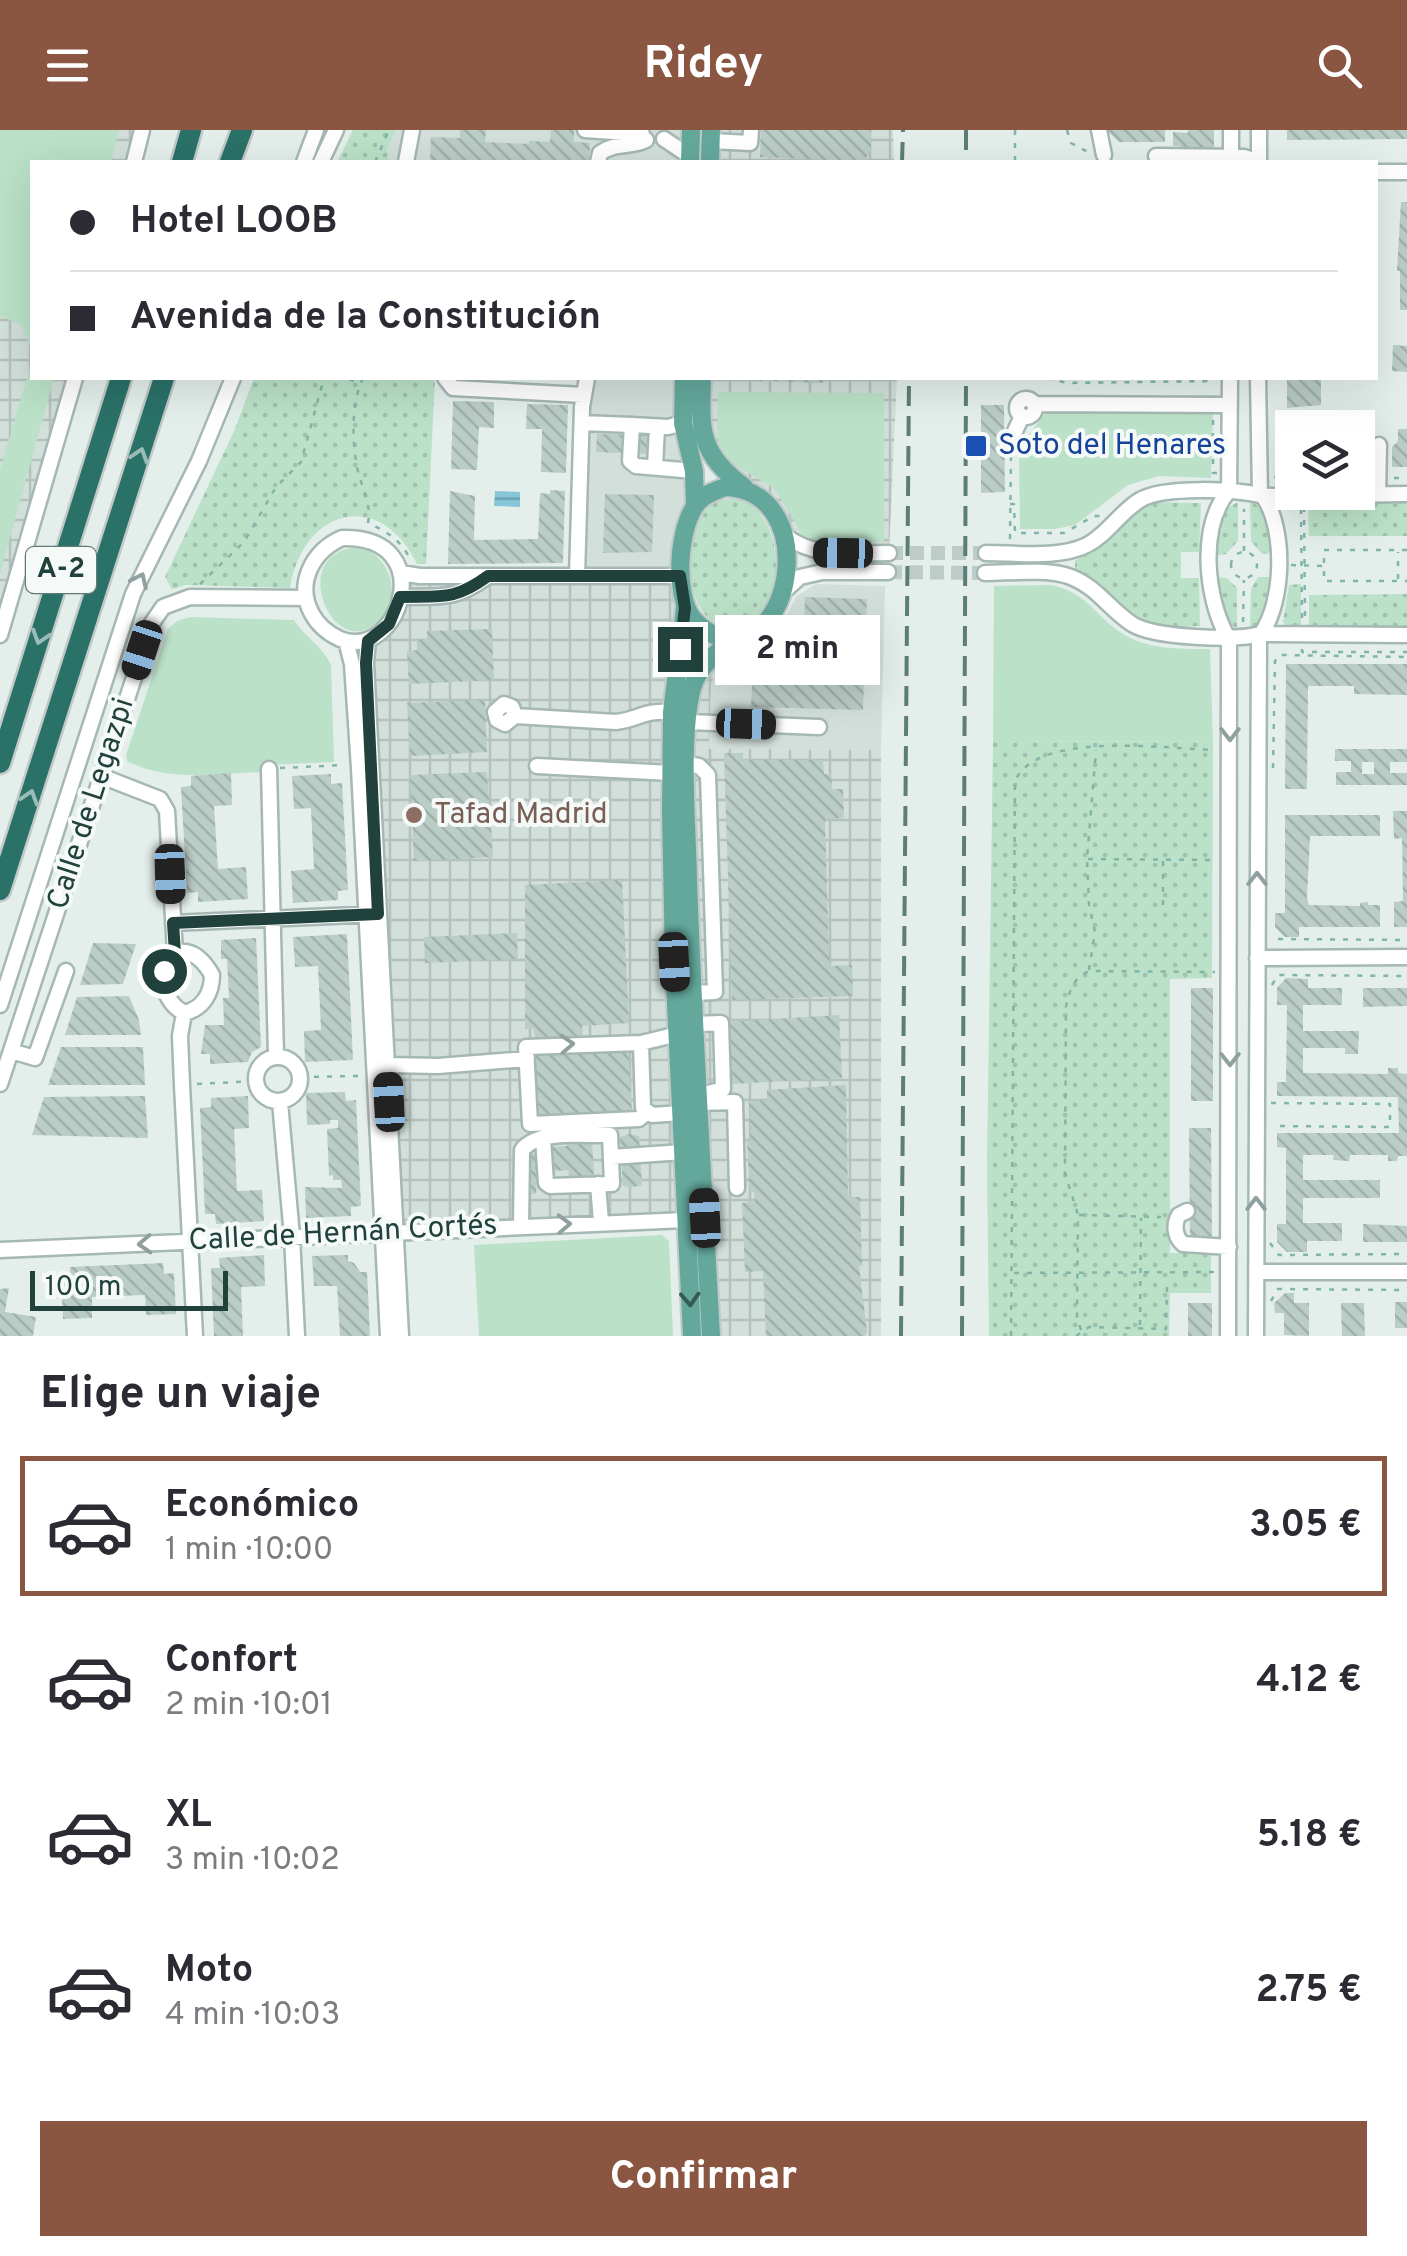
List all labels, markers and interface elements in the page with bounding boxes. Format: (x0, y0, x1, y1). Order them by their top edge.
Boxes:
text: Ridey (644, 37, 763, 94)
icon: menu (40, 38, 95, 93)
icon: search (1312, 38, 1367, 93)
text: Hotel LOOB (130, 198, 338, 247)
text: Avenida de la Constitución (130, 294, 601, 343)
map controls (1275, 410, 1375, 510)
button: layers (1275, 410, 1375, 510)
place label: Soto del Henares (998, 428, 1226, 465)
marker: Soto del Henares (963, 433, 989, 459)
one-way arrow (128, 447, 148, 464)
car (813, 537, 873, 569)
road number: A-2 (26, 547, 96, 593)
one-way arrow (127, 572, 147, 590)
callout: 2 min (715, 614, 880, 684)
car (118, 617, 166, 683)
route end (658, 627, 703, 672)
one-way arrow (31, 628, 51, 645)
text: 2 min (756, 630, 839, 670)
street label: Calle de Legazpi (40, 694, 144, 914)
car (715, 708, 777, 740)
one-way arrow (1219, 728, 1241, 743)
one-way arrow (18, 790, 38, 807)
place label: Tafad Madrid (434, 797, 608, 834)
marker: Tafad Madrid (403, 804, 425, 826)
car (154, 843, 186, 905)
one-way arrow (1246, 870, 1268, 886)
car (657, 931, 691, 993)
route start (142, 949, 187, 994)
one-way arrow (559, 1034, 575, 1055)
one-way arrow (1219, 1052, 1241, 1068)
car (372, 1071, 406, 1133)
car (688, 1187, 722, 1249)
one-way arrow (1245, 1195, 1267, 1210)
street label: Calle de Hernán Cortés (188, 1207, 498, 1261)
one-way arrow (557, 1214, 573, 1235)
one-way arrow (136, 1233, 152, 1254)
scale bar (30, 1266, 228, 1310)
text: 100 m (45, 1270, 121, 1306)
one-way arrow (680, 1291, 701, 1307)
text: Elige un viaje (40, 1367, 321, 1424)
icon: car (45, 1481, 135, 1571)
text: Económico (165, 1482, 359, 1531)
text: 3.05 € (1249, 1502, 1362, 1551)
text: 1 min · 10:00 (165, 1531, 333, 1571)
icon: car (45, 1636, 135, 1726)
text: Confort (165, 1637, 298, 1686)
text: 4.12 € (1256, 1657, 1362, 1706)
text: 2 min · 10:01 (165, 1686, 333, 1726)
icon: car (45, 1791, 135, 1881)
text: XL (165, 1792, 212, 1841)
text: 5.18 € (1257, 1812, 1362, 1861)
text: 3 min · 10:02 (165, 1841, 340, 1881)
icon: car (45, 1946, 135, 2036)
text: Moto (165, 1947, 253, 1996)
text: 2.75 € (1256, 1967, 1362, 2016)
text: 4 min · 10:03 (165, 1996, 340, 2036)
button: Confirmar (40, 2121, 1367, 2236)

